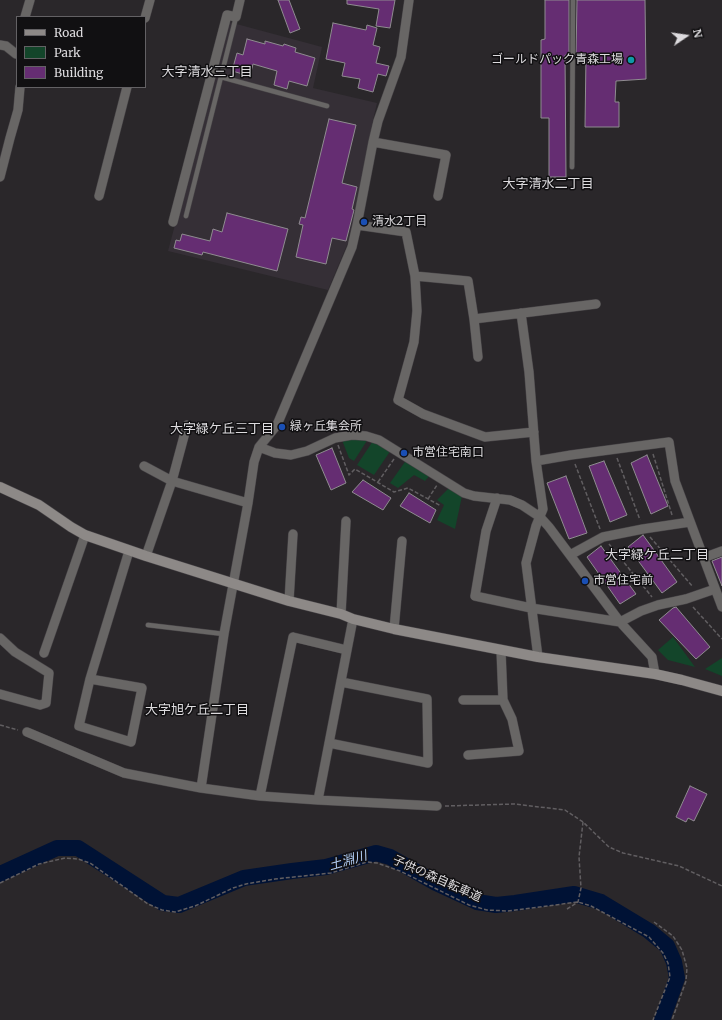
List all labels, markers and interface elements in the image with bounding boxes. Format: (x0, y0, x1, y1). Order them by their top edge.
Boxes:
legend (16, 16, 146, 88)
north arrow (666, 16, 706, 56)
text: Road (54, 25, 83, 40)
text: N (690, 27, 705, 39)
text: Park (54, 45, 81, 60)
place label: ゴールドパック青森工場 (491, 53, 623, 67)
marker: ゴールドパック青森工場 (626, 55, 636, 65)
district label: 大字清水三丁目 (162, 64, 252, 80)
text: Building (54, 65, 103, 80)
district label: 大字清水二丁目 (503, 176, 593, 192)
place label: 清水2丁目 (372, 215, 427, 229)
marker: 清水2丁目 (359, 217, 369, 227)
place label: 緑ヶ丘集会所 (290, 420, 362, 434)
district label: 大字緑ケ丘三丁目 (170, 421, 274, 437)
marker: 緑ヶ丘集会所 (277, 422, 287, 432)
place label: 市営住宅南口 (412, 446, 484, 460)
marker: 市営住宅南口 (399, 448, 409, 458)
district label: 大字緑ケ丘二丁目 (605, 547, 709, 563)
place label: 市営住宅前 (593, 574, 653, 588)
marker: 市営住宅前 (580, 576, 590, 586)
district label: 大字旭ケ丘二丁目 (145, 702, 249, 718)
water label: 土淵川 (327, 848, 369, 874)
street label: 子供の森自転車道 (390, 853, 484, 905)

